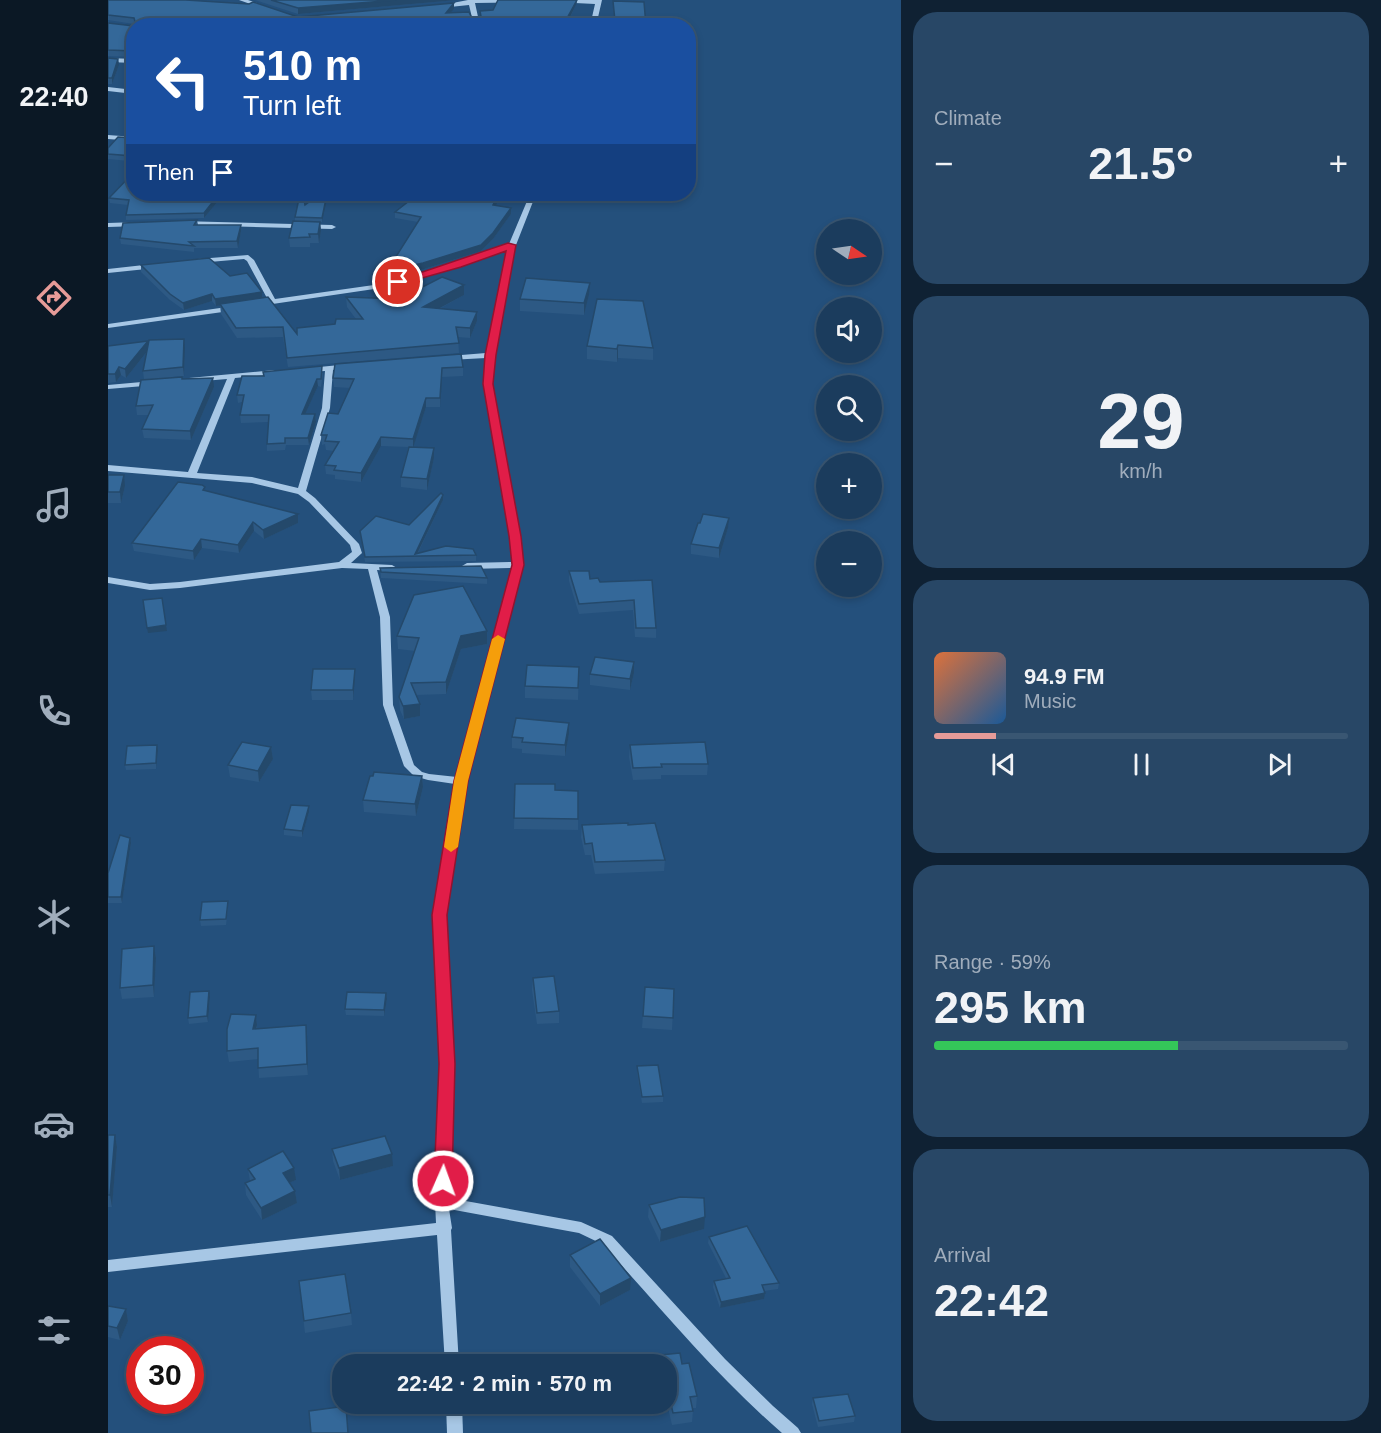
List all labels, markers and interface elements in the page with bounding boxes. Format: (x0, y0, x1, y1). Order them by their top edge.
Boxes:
icon: left (144, 42, 222, 120)
text: 510 m (243, 42, 362, 89)
text: 22:40 (19, 82, 89, 112)
text: Turn left (243, 91, 341, 121)
text: Climate (934, 107, 1002, 129)
text: 21.5° (1088, 138, 1194, 189)
text: − (934, 145, 953, 182)
text: + (1329, 145, 1348, 182)
icon: arrive (206, 156, 239, 189)
text: Then (144, 160, 194, 185)
north arrow (816, 219, 882, 285)
map controls (816, 219, 882, 597)
pin (372, 256, 423, 307)
icon: arrive (381, 265, 414, 298)
icon: directions (33, 277, 75, 319)
button: sound (816, 297, 882, 363)
button: search (816, 375, 882, 441)
text: 29 (1098, 377, 1184, 465)
button: + (816, 453, 882, 519)
text: km/h (1119, 460, 1163, 482)
icon: music (33, 484, 75, 526)
button: − (816, 531, 882, 597)
text: 94.9 FM (1024, 664, 1105, 689)
icon: phone (33, 690, 75, 732)
text: Music (1024, 690, 1076, 712)
icon: previous (987, 748, 1020, 781)
icon: pause (1125, 748, 1158, 781)
icon: next (1263, 748, 1296, 781)
icon: climate (33, 896, 75, 938)
text: Range · 59% (934, 951, 1051, 973)
text: 295 km (934, 982, 1087, 1033)
icon: car (33, 1103, 75, 1145)
position arrow (411, 1149, 475, 1213)
text: Arrival (934, 1244, 991, 1266)
text: 22:42 (934, 1275, 1049, 1326)
icon: filters (33, 1309, 75, 1351)
speed limit sign: 30 (126, 1336, 204, 1414)
text: 22:42 · 2 min · 570 m (397, 1371, 612, 1396)

